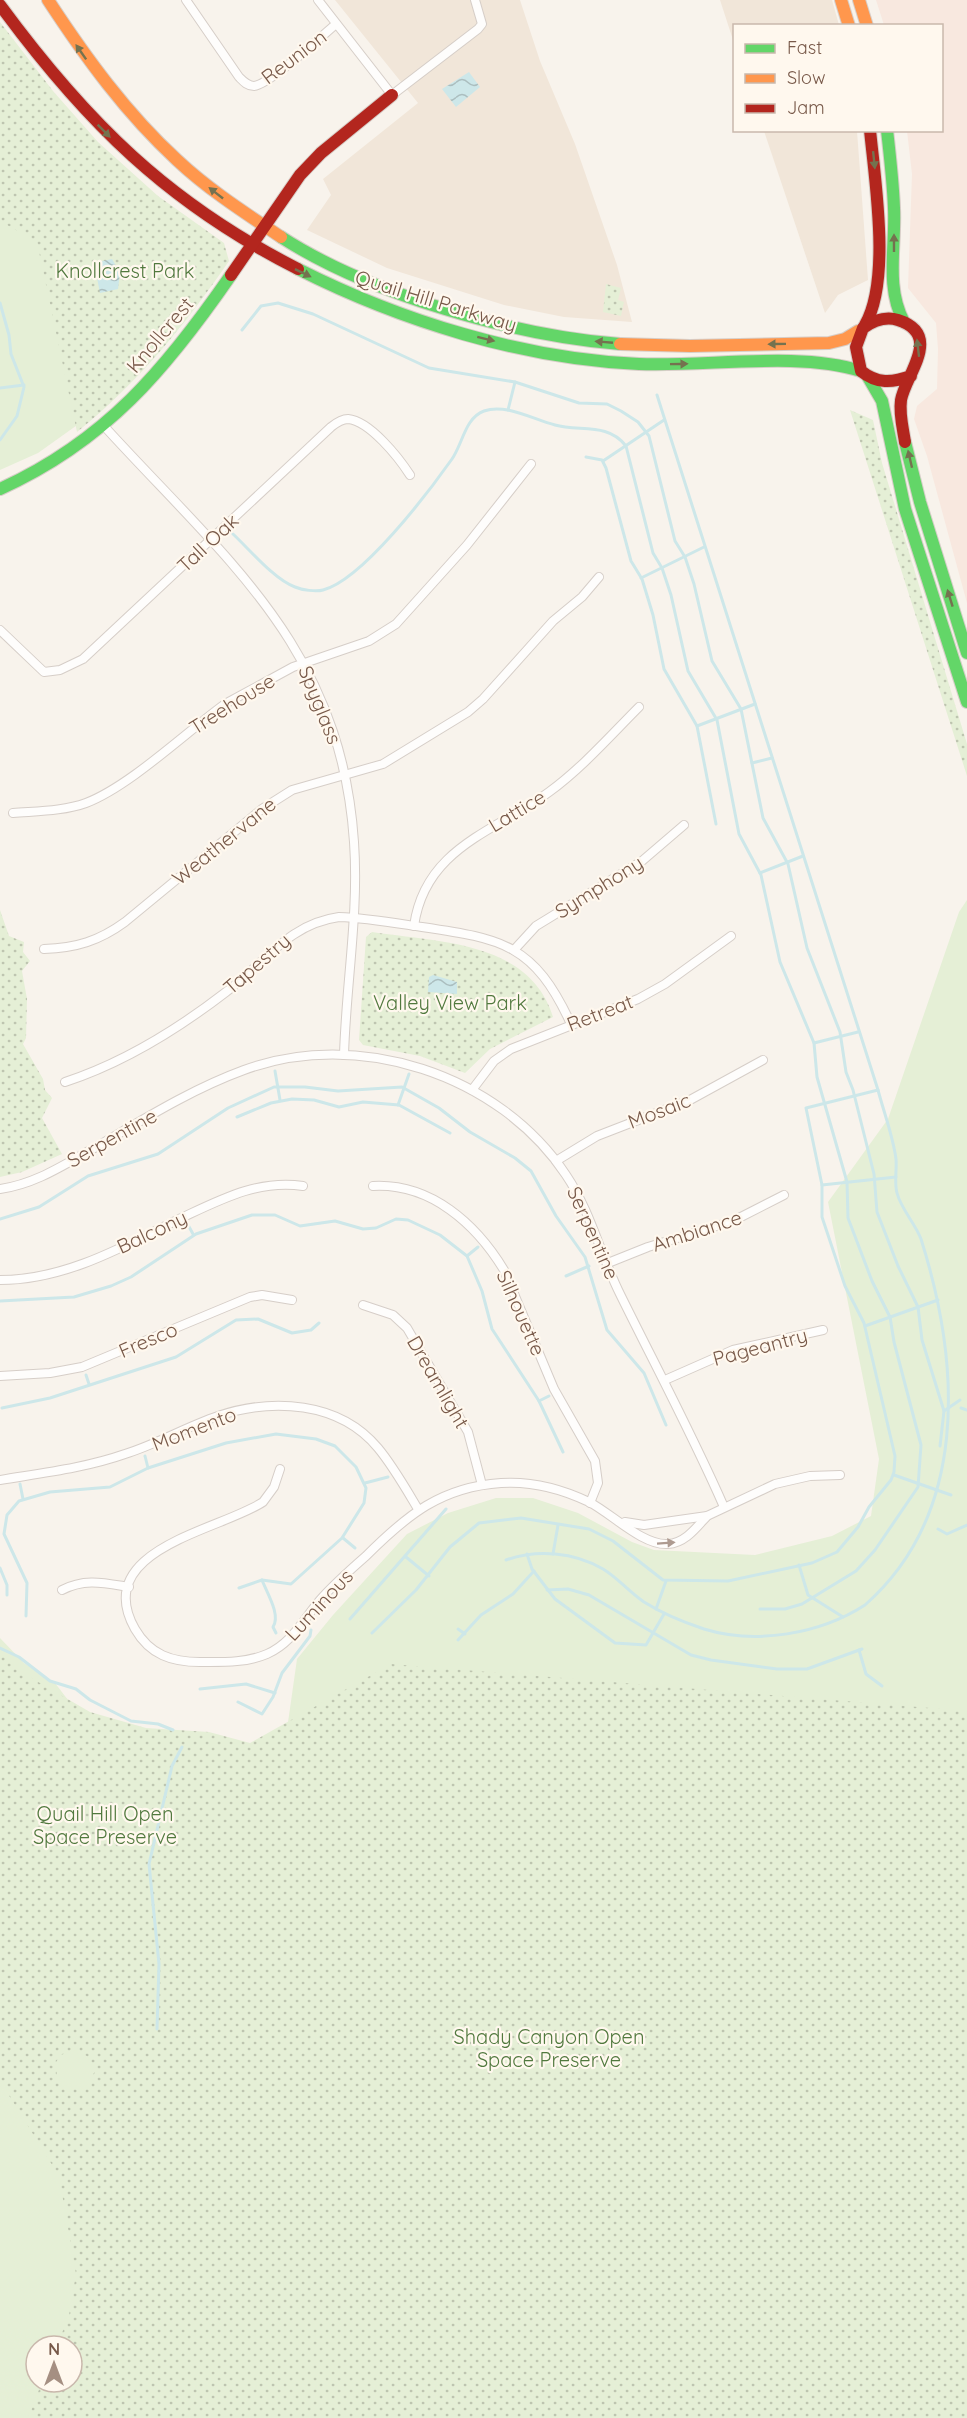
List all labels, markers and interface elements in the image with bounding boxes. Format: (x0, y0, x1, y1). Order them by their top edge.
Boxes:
street label: Reunion (256, 24, 331, 89)
legend (733, 24, 943, 132)
text: Fast (787, 36, 822, 59)
one-way arrow (75, 45, 87, 61)
text: Slow (787, 66, 825, 89)
text: Jam (787, 96, 825, 119)
one-way arrow (96, 123, 110, 137)
one-way arrow (869, 151, 879, 170)
one-way arrow (208, 187, 223, 199)
one-way arrow (889, 233, 899, 252)
park label: Knollcrest Park (56, 258, 194, 283)
street label: Quail Hill Parkway (352, 264, 520, 337)
one-way arrow (294, 269, 311, 278)
street label: Knollcrest (121, 292, 199, 378)
one-way arrow (477, 334, 495, 344)
one-way arrow (594, 337, 613, 347)
one-way arrow (914, 338, 923, 357)
one-way arrow (768, 339, 787, 349)
one-way arrow (669, 360, 688, 369)
one-way arrow (904, 450, 914, 469)
street label: Tall Oak (172, 508, 244, 577)
one-way arrow (945, 589, 954, 607)
street label: Spyglass (293, 662, 347, 748)
street label: Treehouse (184, 667, 279, 740)
street label: Lattice (484, 784, 550, 837)
street label: Weathervane (167, 791, 281, 890)
street label: Symphony (550, 850, 647, 923)
street label: Tapestry (218, 928, 295, 1000)
street label: Retreat (563, 988, 637, 1037)
park label: Valley View Park (373, 990, 527, 1015)
street label: Mosaic (624, 1087, 694, 1134)
street label: Serpentine (62, 1103, 161, 1173)
street label: Serpentine (562, 1182, 625, 1283)
street label: Balcony (113, 1204, 191, 1259)
street label: Ambiance (649, 1204, 745, 1257)
street label: Silhouette (492, 1266, 551, 1359)
street label: Fresco (115, 1316, 181, 1363)
street label: Pageantry (710, 1322, 810, 1371)
street label: Dreamlight (402, 1331, 475, 1433)
street label: Momento (148, 1401, 240, 1456)
one-way arrow (657, 1538, 676, 1547)
street label: Luminous (279, 1564, 358, 1646)
park label: Quail Hill Open Space Preserve (33, 1801, 177, 1849)
park label: Shady Canyon Open Space Preserve (454, 2024, 644, 2072)
north arrow (24, 2334, 84, 2394)
text: N (48, 2339, 60, 2359)

